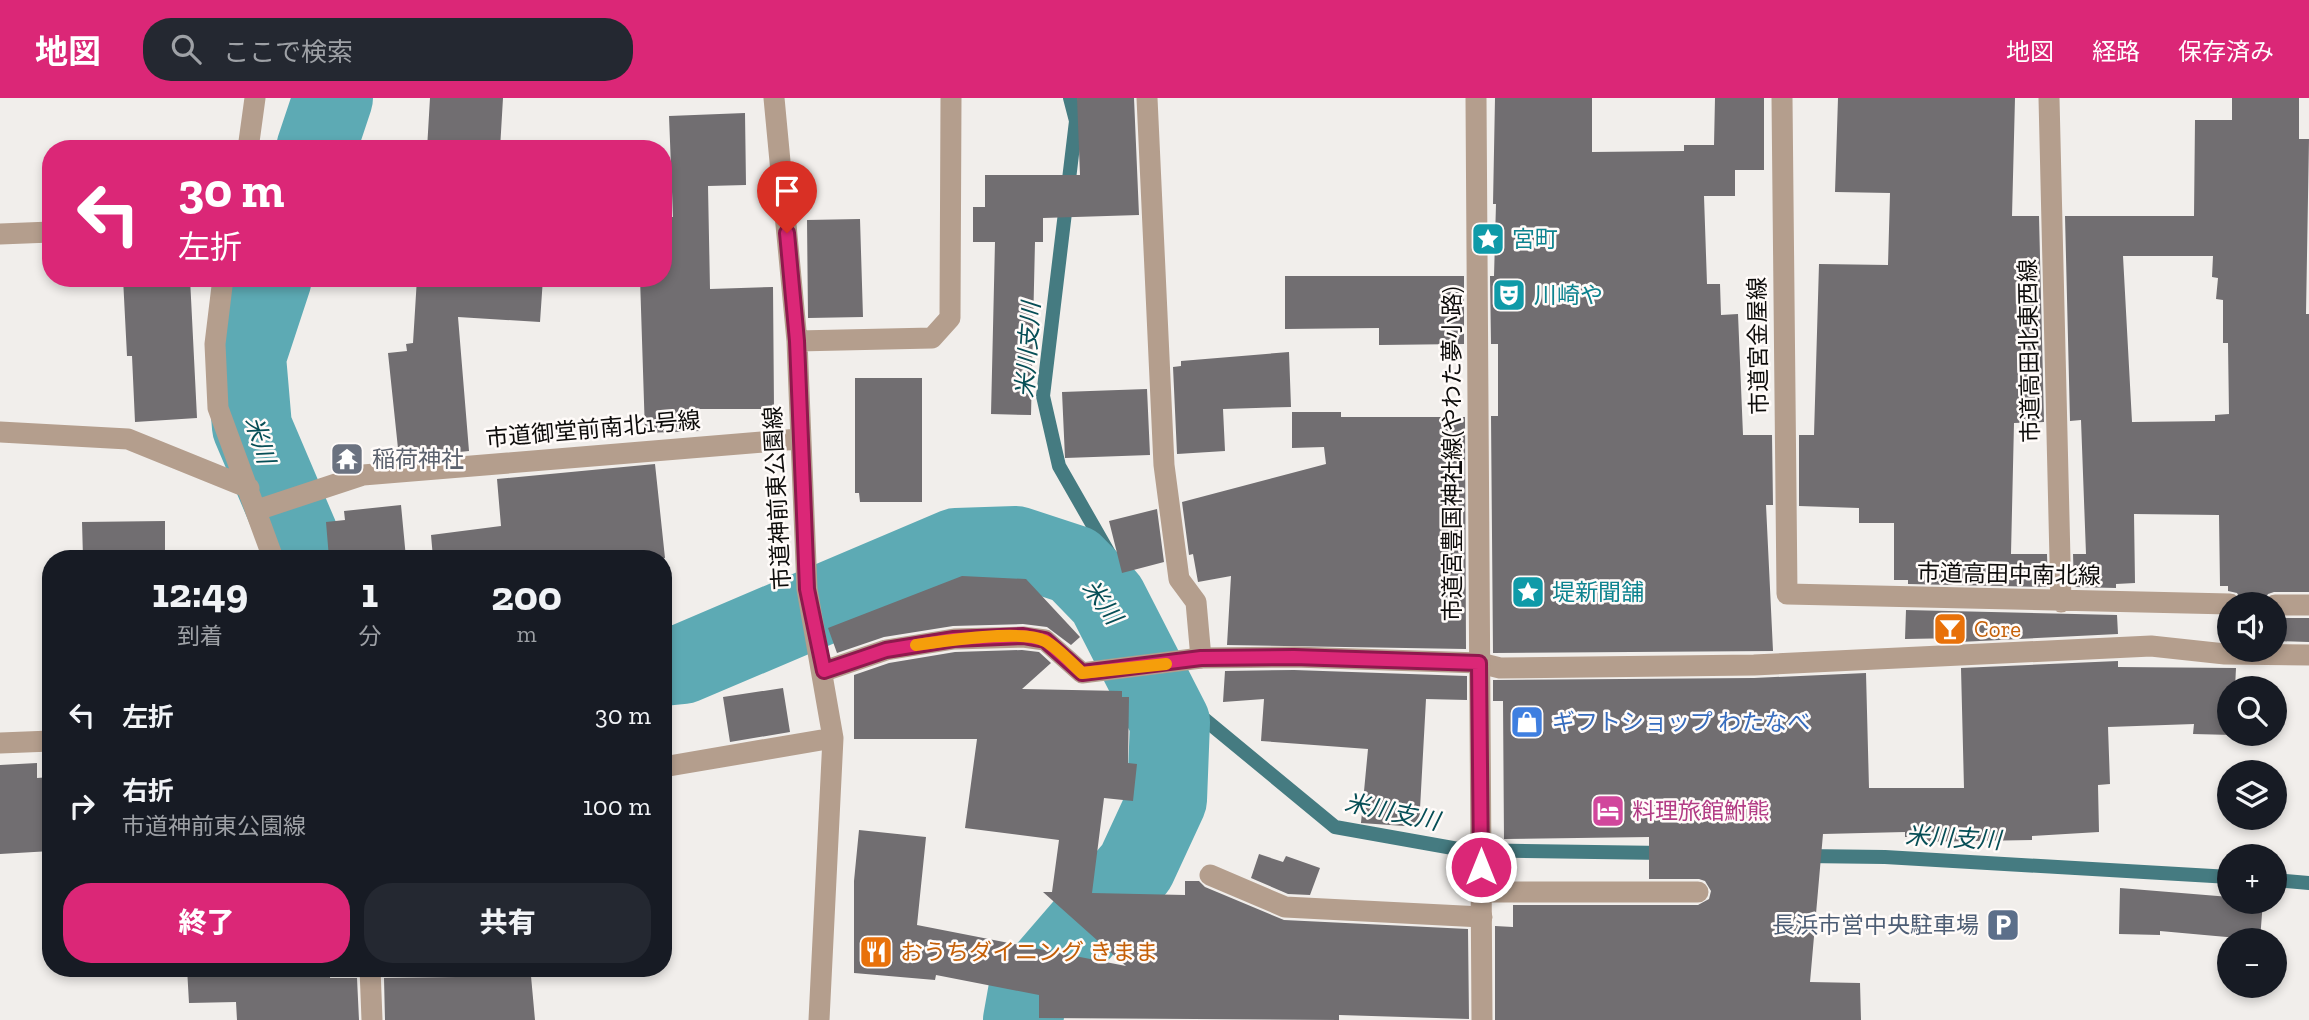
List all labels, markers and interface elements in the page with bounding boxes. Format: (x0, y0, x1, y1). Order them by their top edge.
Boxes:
search box (143, 18, 633, 81)
icon: search (167, 30, 205, 68)
text: 地図 (35, 32, 101, 71)
text: ここで検索 (223, 36, 353, 68)
text: 地図 (2006, 37, 2054, 66)
text: 経路 (2092, 37, 2140, 66)
text: 保存済み (2178, 37, 2274, 66)
text: 30 m (178, 161, 284, 220)
pin (757, 161, 817, 233)
icon: left (63, 168, 154, 259)
icon: arrive (768, 172, 806, 210)
place icon: 宮町 (1469, 220, 1507, 258)
place label: 宮町 (1512, 225, 1558, 253)
text: 左折 (178, 228, 242, 266)
street label: 市道高田北東西線 (2013, 259, 2045, 443)
theatre icon: 川崎や (1490, 276, 1528, 314)
street label: 市道宮金屋線 (1743, 277, 1773, 415)
place label: 川崎や (1534, 281, 1603, 309)
street label: 市道宮豊国神社線(やわた夢小路) (1438, 287, 1466, 621)
water label: 米川支川 (1010, 298, 1046, 399)
street label: 市道神前東公園線 (758, 405, 796, 591)
street label: 市道御堂前南北1号線 (484, 406, 702, 452)
water label: 米川 (240, 413, 282, 470)
temple icon: 稲荷神社 (328, 440, 366, 478)
place label: 稲荷神社 (372, 445, 464, 473)
street label: 市道高田中南北線 (1917, 558, 2101, 590)
text: 12:49 (152, 567, 248, 618)
text: 1 (361, 567, 378, 618)
text: 200 (491, 570, 562, 621)
place icon: 堤新聞舗 (1509, 573, 1547, 611)
water label: 米川 (1077, 574, 1130, 632)
place label: 堤新聞舗 (1552, 578, 1644, 606)
map controls (2217, 592, 2287, 998)
button: sound (2217, 592, 2287, 662)
bar icon: Core (1931, 610, 1969, 648)
place label: Core (1974, 615, 2021, 643)
text: m (517, 620, 537, 648)
text: 到着 (177, 622, 223, 650)
text: 分 (358, 622, 381, 650)
button: search (2217, 676, 2287, 746)
icon: left (63, 696, 101, 734)
text: 30 m (595, 699, 651, 731)
text: 左折 (122, 701, 174, 733)
shop icon: ギフトショップ わたなべ (1508, 703, 1546, 741)
place label: ギフトショップ わたなべ (1552, 708, 1810, 736)
button: layers (2217, 760, 2287, 830)
text: 右折 (122, 775, 174, 807)
icon: right (63, 787, 101, 825)
water label: 米川支川 (1342, 787, 1445, 836)
text: 100 m (583, 790, 651, 822)
hotel icon: 料理旅館鮒熊 (1589, 792, 1627, 830)
place label: 料理旅館鮒熊 (1632, 797, 1770, 825)
text: 市道神前東公園線 (122, 812, 306, 840)
water label: 米川支川 (1904, 821, 2005, 855)
position arrow (1444, 830, 1518, 904)
button: + (2217, 844, 2287, 914)
button: 終了 (63, 883, 350, 963)
button: 共有 (364, 883, 651, 963)
parking icon: 長浜市営中央駐車場 (1984, 906, 2022, 944)
place label: 長浜市営中央駐車場 (1772, 911, 1979, 939)
button: − (2217, 928, 2287, 998)
restaurant icon: おうちダイニング きまま (857, 933, 895, 971)
place label: おうちダイニング きまま (900, 938, 1158, 966)

